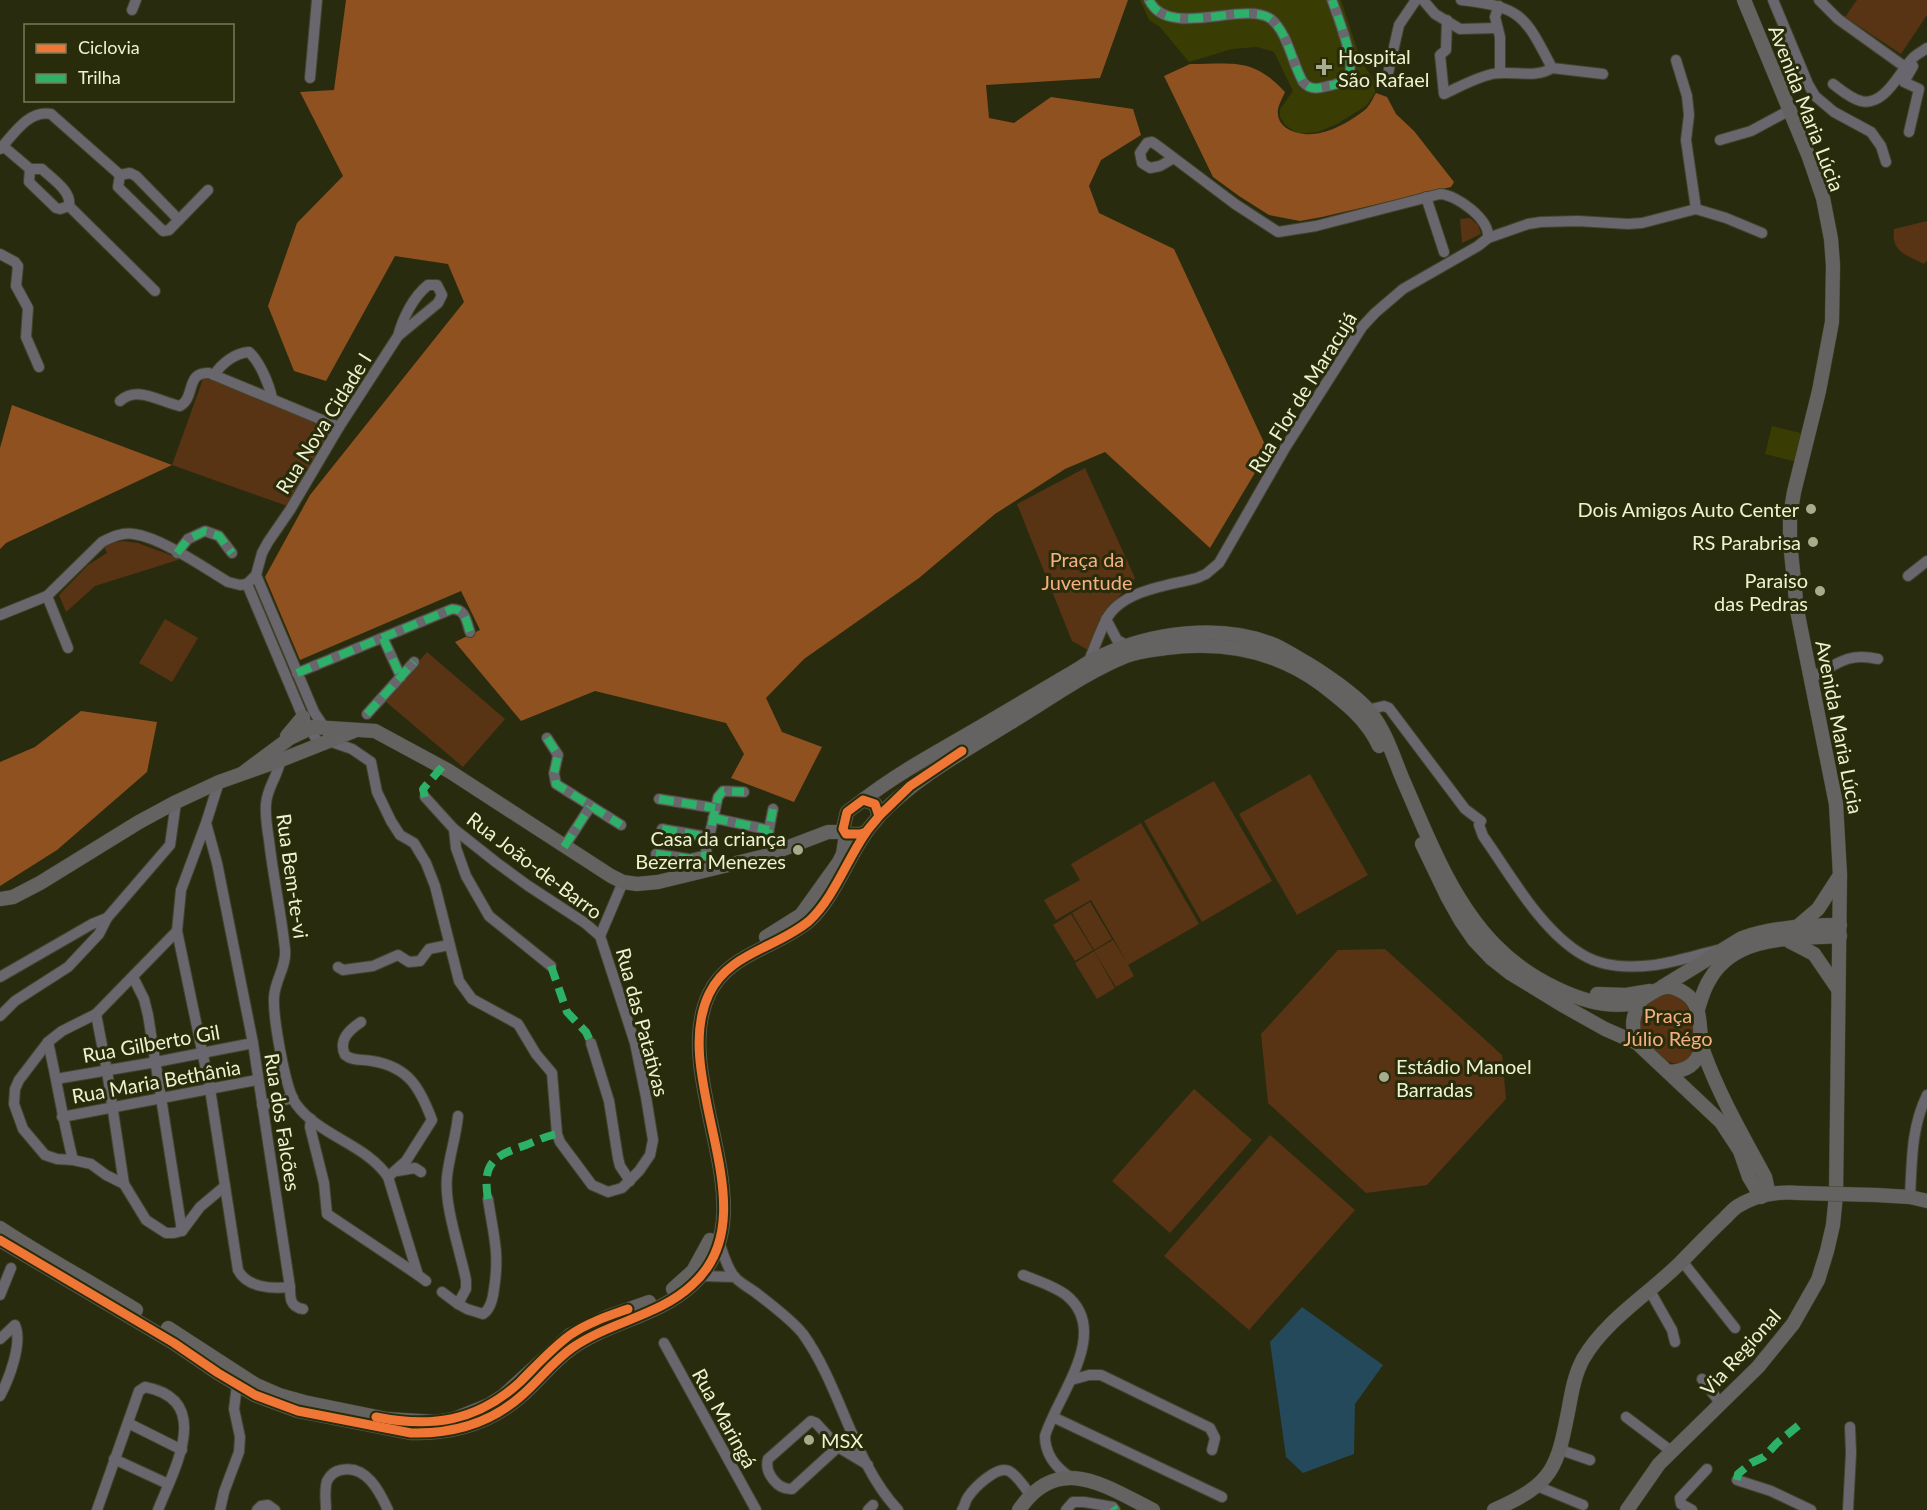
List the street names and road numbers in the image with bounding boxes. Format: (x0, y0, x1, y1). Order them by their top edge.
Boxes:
street label: Avenida Maria Lúcia (1764, 22, 1850, 194)
street label: Rua Flor de Maracujá (1243, 307, 1361, 477)
street label: Rua Nova Cidade I (270, 348, 376, 498)
street label: Avenida Maria Lúcia (1811, 638, 1869, 816)
street label: Rua João-de-Barro (463, 806, 607, 924)
street label: Rua Bem-te-vi (272, 812, 314, 940)
street label: Rua das Patativas (612, 945, 674, 1099)
street label: Rua Gilberto Gil (80, 1019, 222, 1067)
street label: Rua dos Falcões (260, 1051, 306, 1193)
street label: Rua Maria Bethânia (70, 1054, 242, 1108)
street label: Via Regional (1695, 1304, 1785, 1400)
street label: Rua Maringá (688, 1364, 762, 1472)

